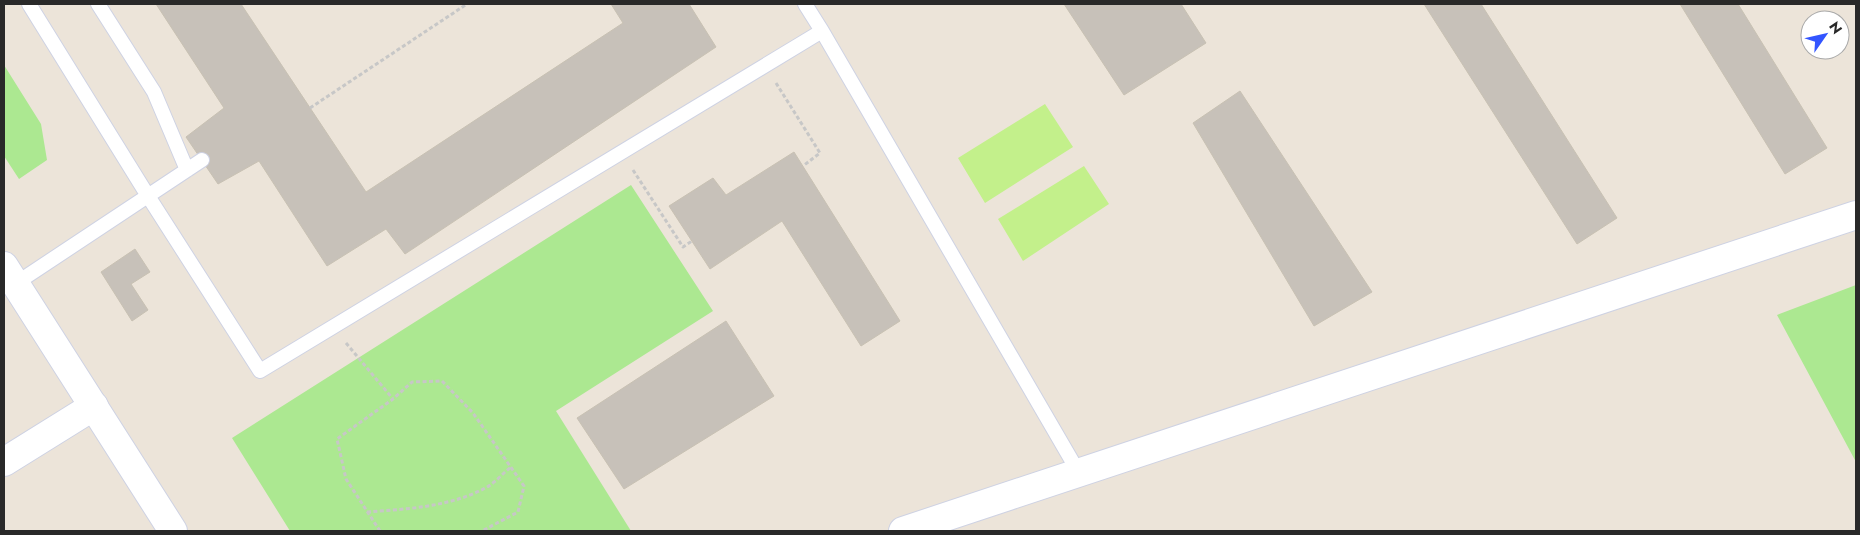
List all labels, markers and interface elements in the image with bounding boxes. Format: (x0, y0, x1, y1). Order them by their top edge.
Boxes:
north arrow (1800, 10, 1850, 60)
text: N (1824, 18, 1847, 38)

